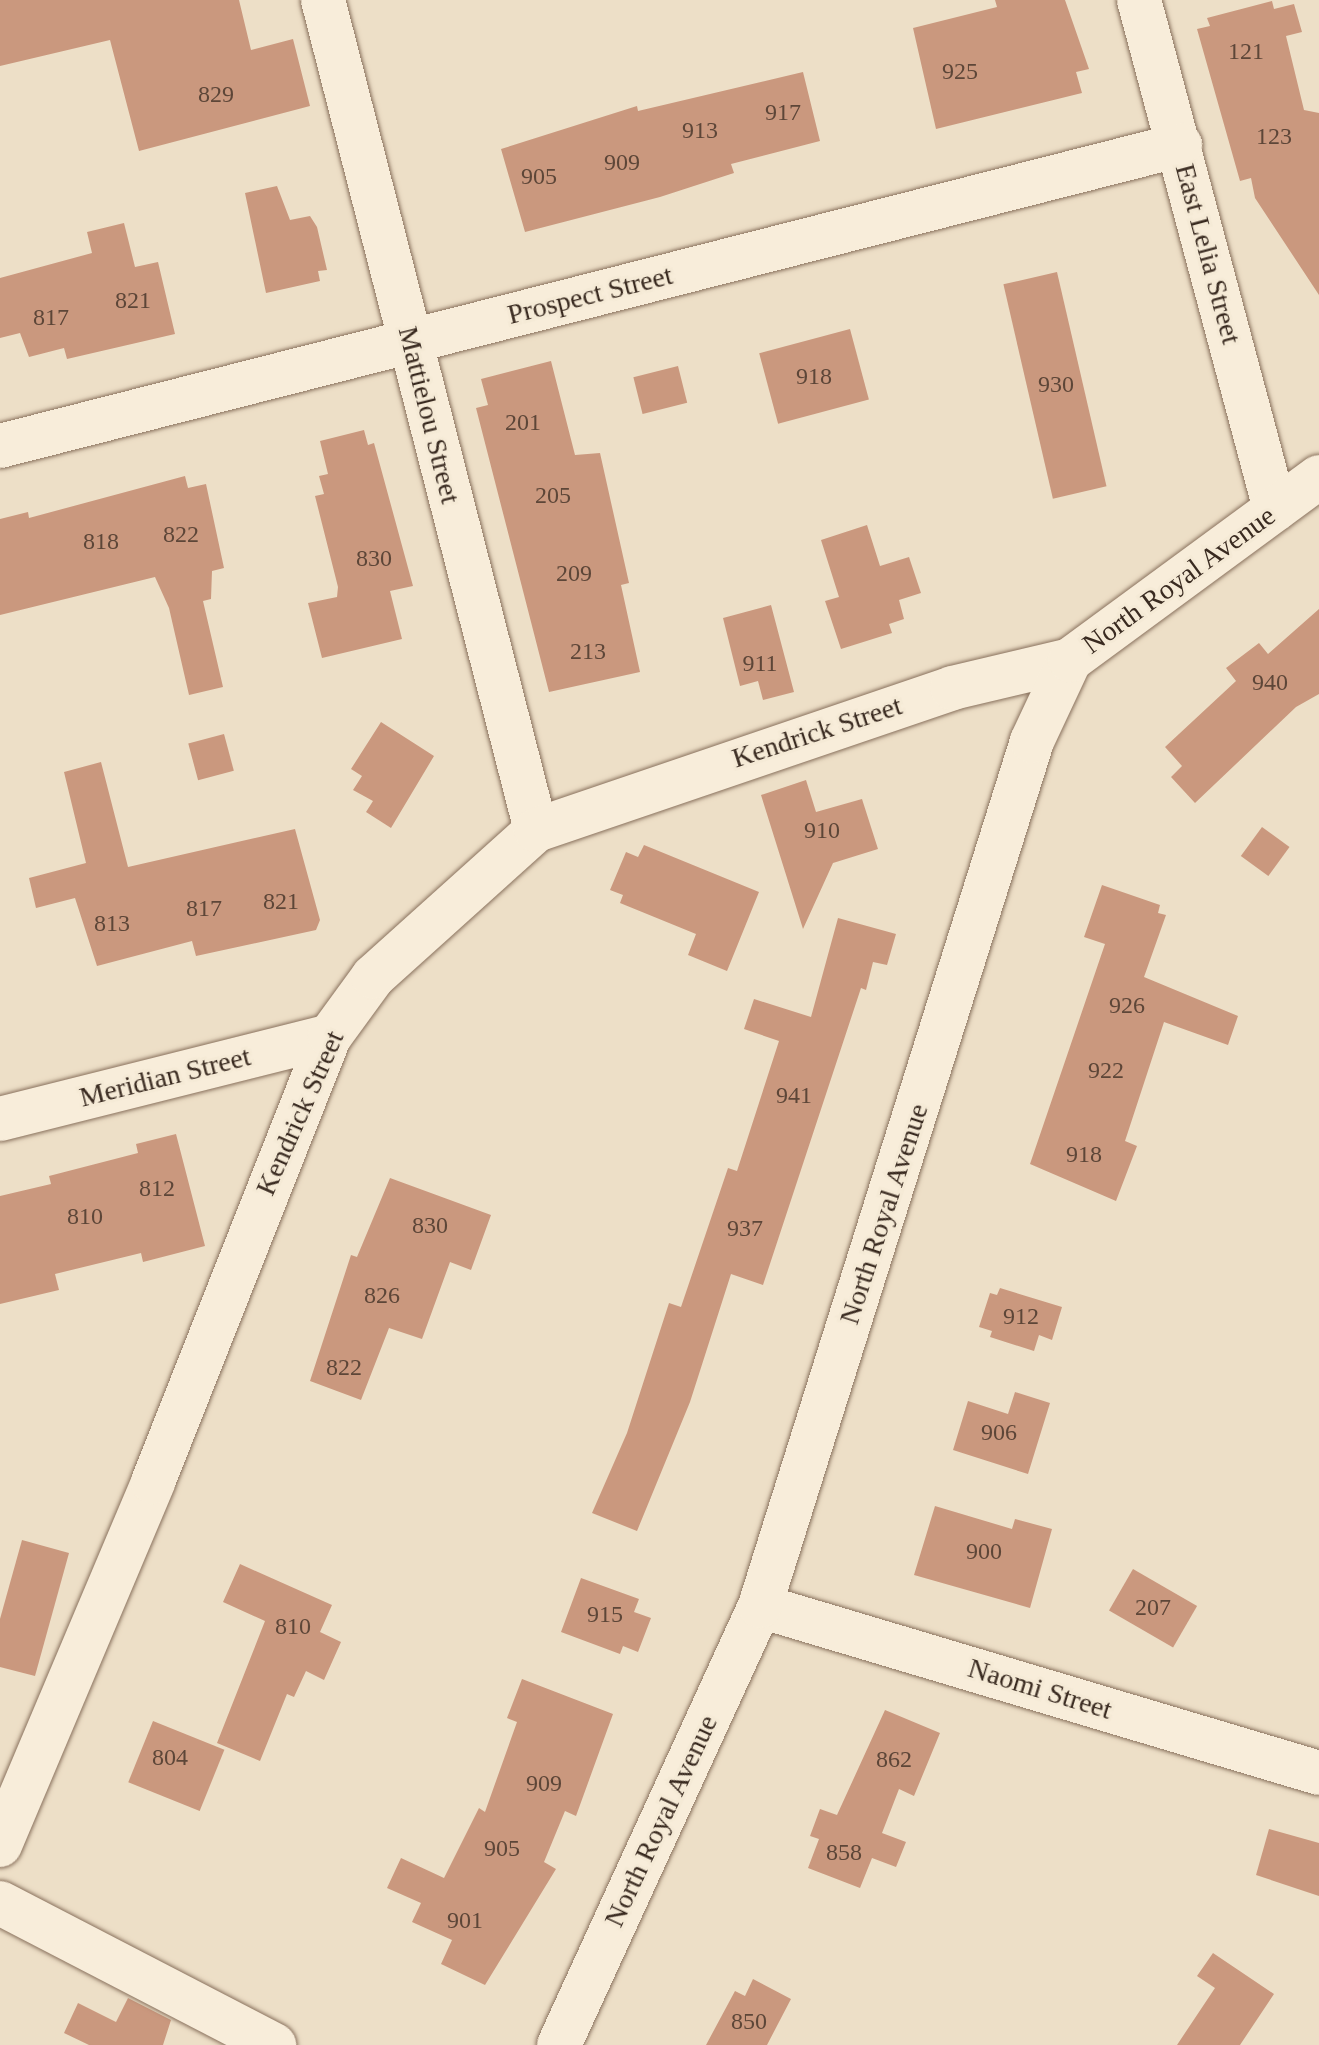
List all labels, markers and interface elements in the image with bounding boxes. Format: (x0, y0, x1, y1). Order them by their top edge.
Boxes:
house number: 121 (1228, 38, 1264, 66)
house number: 925 (942, 58, 978, 86)
house number: 829 (198, 81, 234, 109)
house number: 917 (765, 99, 801, 127)
house number: 913 (682, 117, 718, 145)
house number: 123 (1256, 123, 1292, 151)
house number: 909 (604, 149, 640, 177)
street label: East Lelia Street (1168, 160, 1248, 348)
house number: 905 (521, 163, 557, 191)
street label: Prospect Street (504, 258, 676, 332)
house number: 821 (115, 287, 151, 315)
house number: 817 (33, 304, 69, 332)
street label: Mattielou Street (391, 323, 467, 507)
house number: 918 (796, 363, 832, 391)
house number: 930 (1038, 371, 1074, 399)
house number: 201 (505, 409, 541, 437)
house number: 205 (535, 482, 571, 510)
street label: North Royal Avenue (1076, 498, 1282, 662)
house number: 822 (163, 521, 199, 549)
house number: 818 (83, 528, 119, 556)
house number: 830 (356, 545, 392, 573)
house number: 209 (556, 560, 592, 588)
house number: 213 (570, 638, 606, 666)
house number: 911 (742, 650, 778, 678)
house number: 940 (1252, 669, 1288, 697)
street label: Kendrick Street (728, 689, 906, 775)
house number: 910 (804, 817, 840, 845)
house number: 821 (263, 888, 299, 916)
house number: 817 (186, 895, 222, 923)
house number: 813 (94, 910, 130, 938)
house number: 926 (1109, 992, 1145, 1020)
street label: Kendrick Street (249, 1026, 351, 1200)
street label: Meridian Street (76, 1040, 254, 1114)
house number: 922 (1088, 1057, 1124, 1085)
house number: 941 (776, 1082, 812, 1110)
street label: North Royal Avenue (832, 1099, 936, 1329)
house number: 918 (1066, 1141, 1102, 1169)
house number: 812 (139, 1175, 175, 1203)
house number: 810 (67, 1203, 103, 1231)
house number: 830 (412, 1212, 448, 1240)
house number: 937 (727, 1215, 763, 1243)
house number: 826 (364, 1282, 400, 1310)
house number: 912 (1003, 1303, 1039, 1331)
house number: 822 (326, 1354, 362, 1382)
house number: 906 (981, 1419, 1017, 1447)
house number: 900 (966, 1538, 1002, 1566)
house number: 207 (1135, 1594, 1171, 1622)
house number: 915 (587, 1601, 623, 1629)
house number: 810 (275, 1613, 311, 1641)
street label: Naomi Street (964, 1651, 1116, 1727)
street label: North Royal Avenue (597, 1709, 725, 1933)
house number: 804 (152, 1744, 188, 1772)
house number: 862 (876, 1746, 912, 1774)
house number: 909 (526, 1770, 562, 1798)
house number: 905 (484, 1835, 520, 1863)
house number: 858 (826, 1839, 862, 1867)
house number: 901 (447, 1907, 483, 1935)
house number: 850 (731, 2008, 767, 2036)

